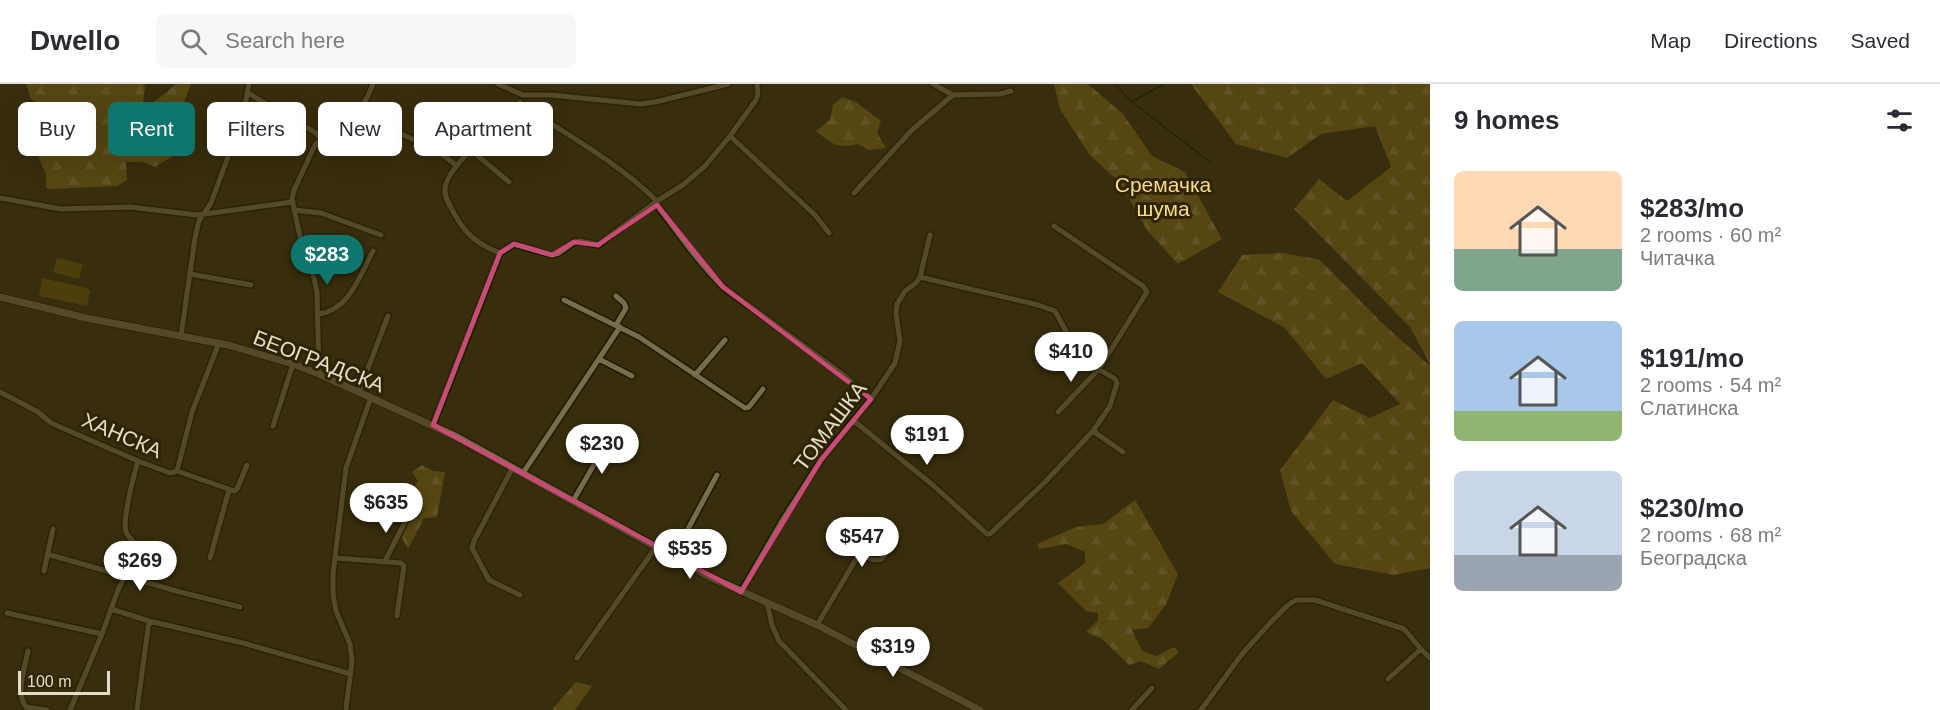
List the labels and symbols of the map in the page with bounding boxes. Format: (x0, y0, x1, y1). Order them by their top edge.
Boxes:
park label: Сремачка шума (1115, 173, 1212, 220)
pin: $283 (291, 235, 363, 286)
street label: БЕОГРАДСКА (250, 325, 388, 397)
pin: $410 (1035, 332, 1107, 383)
street label: ТОМАШКА (789, 377, 871, 475)
street label: ХАНСКА (79, 408, 165, 462)
pin: $191 (891, 415, 963, 466)
pin: $230 (566, 424, 638, 475)
pin: $635 (350, 483, 422, 534)
pin: $547 (826, 517, 898, 568)
pin: $535 (654, 529, 726, 580)
pin: $269 (104, 541, 176, 592)
pin: $319 (857, 627, 929, 678)
scale bar (18, 668, 110, 696)

